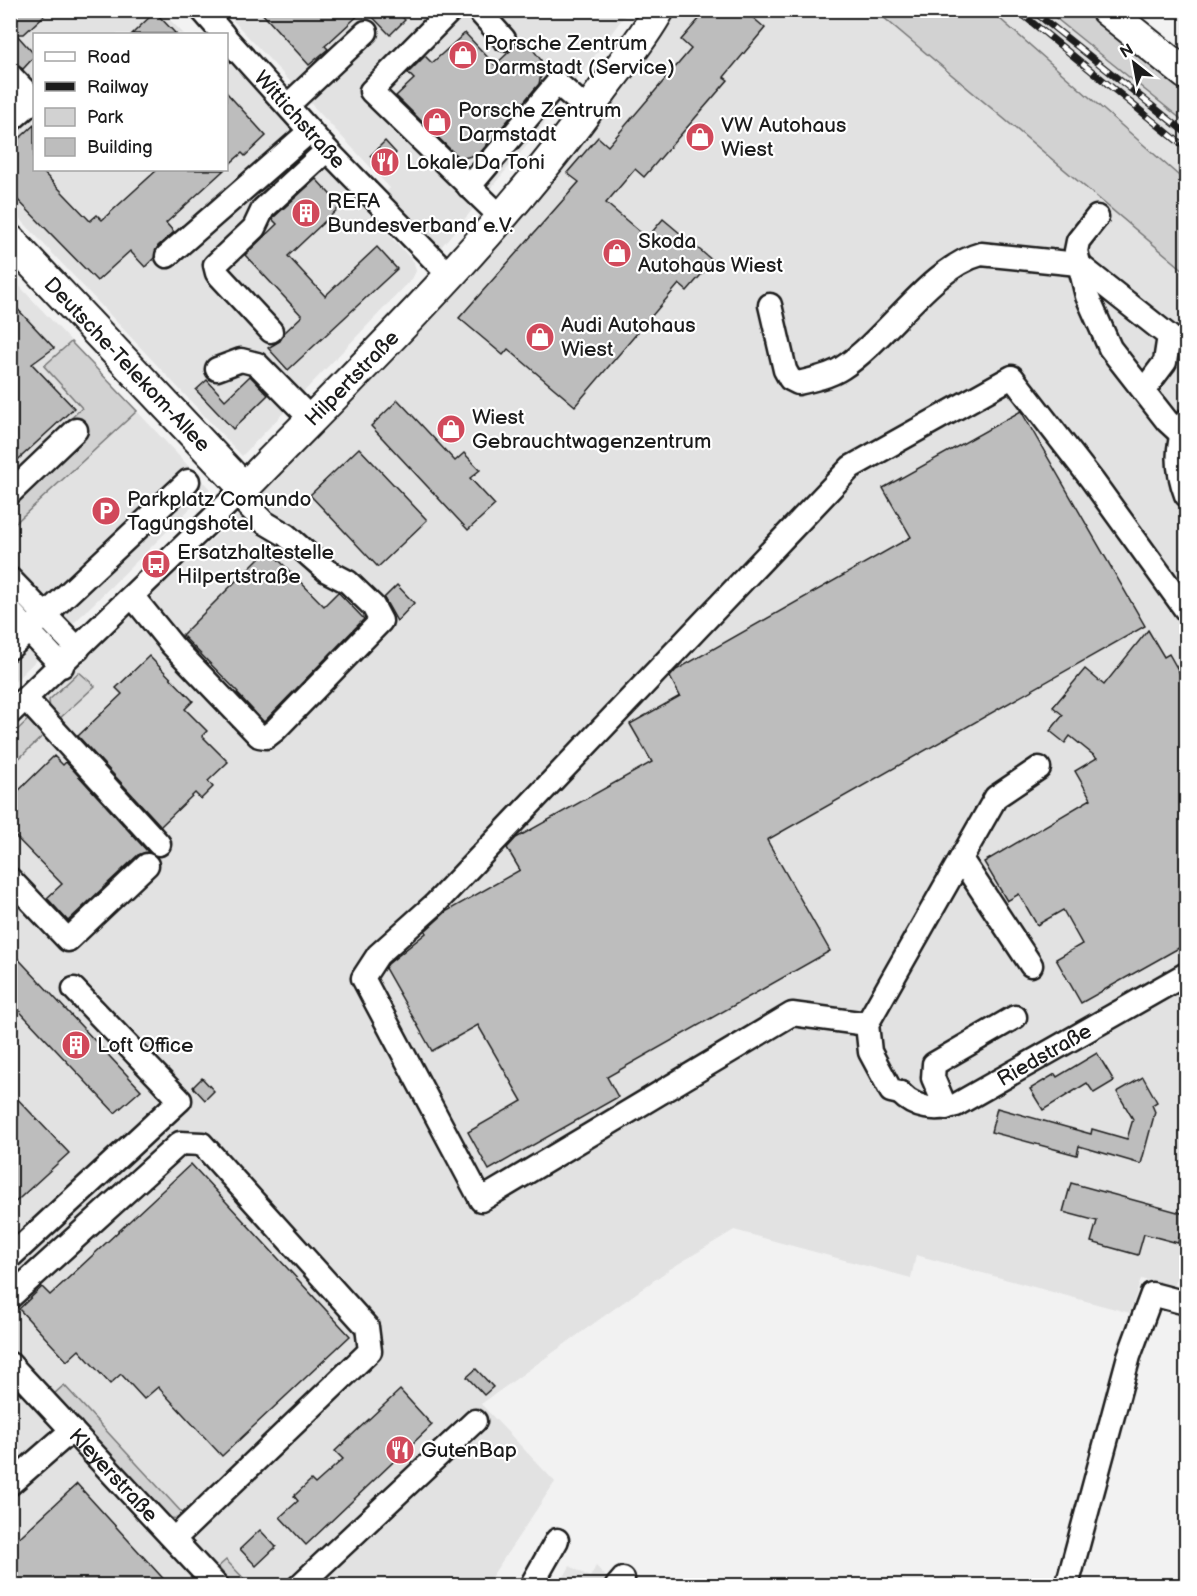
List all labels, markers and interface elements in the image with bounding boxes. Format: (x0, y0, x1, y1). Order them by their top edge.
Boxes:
place label: Porsche Zentrum Darmstadt (Service) (484, 31, 675, 80)
legend (33, 33, 228, 171)
north arrow (1104, 33, 1164, 93)
shop icon: Porsche Zentrum Darmstadt (Service) (447, 39, 479, 71)
text: N (1117, 40, 1137, 63)
text: Road (87, 47, 131, 68)
street label: Wittichstraße (249, 66, 350, 174)
text: Railway (87, 77, 149, 98)
place label: Porsche Zentrum Darmstadt (458, 98, 621, 147)
shop icon: Porsche Zentrum Darmstadt (421, 106, 453, 138)
text: Park (87, 107, 123, 128)
place label: VW Autohaus Wiest (721, 113, 846, 162)
shop icon: VW Autohaus Wiest (684, 121, 716, 153)
text: Building (87, 137, 153, 158)
restaurant icon: Lokale Da Toni (369, 146, 401, 178)
place label: Lokale Da Toni (406, 150, 545, 175)
place label: REFA Bundesverband e.V. (327, 189, 513, 238)
building icon: REFA Bundesverband e.V. (290, 197, 322, 229)
place label: Skoda Autohaus Wiest (638, 229, 783, 278)
shop icon: Skoda Autohaus Wiest (601, 237, 633, 269)
street label: Deutsche-Telekom-Allee (39, 272, 215, 457)
place label: Audi Autohaus Wiest (561, 313, 696, 362)
shop icon: Audi Autohaus Wiest (524, 321, 556, 353)
street label: Hilpertstraße (300, 325, 404, 431)
place label: Wiest Gebrauchtwagenzentrum (472, 405, 711, 454)
shop icon: Wiest Gebrauchtwagenzentrum (435, 413, 467, 445)
place label: Parkplatz Comundo Tagungshotel (127, 487, 312, 536)
parking icon: Parkplatz Comundo Tagungshotel (90, 495, 122, 527)
place label: Ersatzhaltestelle Hilpertstraße (177, 540, 334, 589)
bus stop icon: Ersatzhaltestelle Hilpertstraße (140, 548, 172, 580)
street label: Riedstraße (993, 1018, 1096, 1092)
building icon: Loft Office (60, 1029, 92, 1061)
place label: Loft Office (97, 1033, 193, 1058)
street label: Kleyerstraße (64, 1424, 163, 1527)
restaurant icon: GutenBap (384, 1434, 416, 1466)
place label: GutenBap (421, 1438, 517, 1463)

